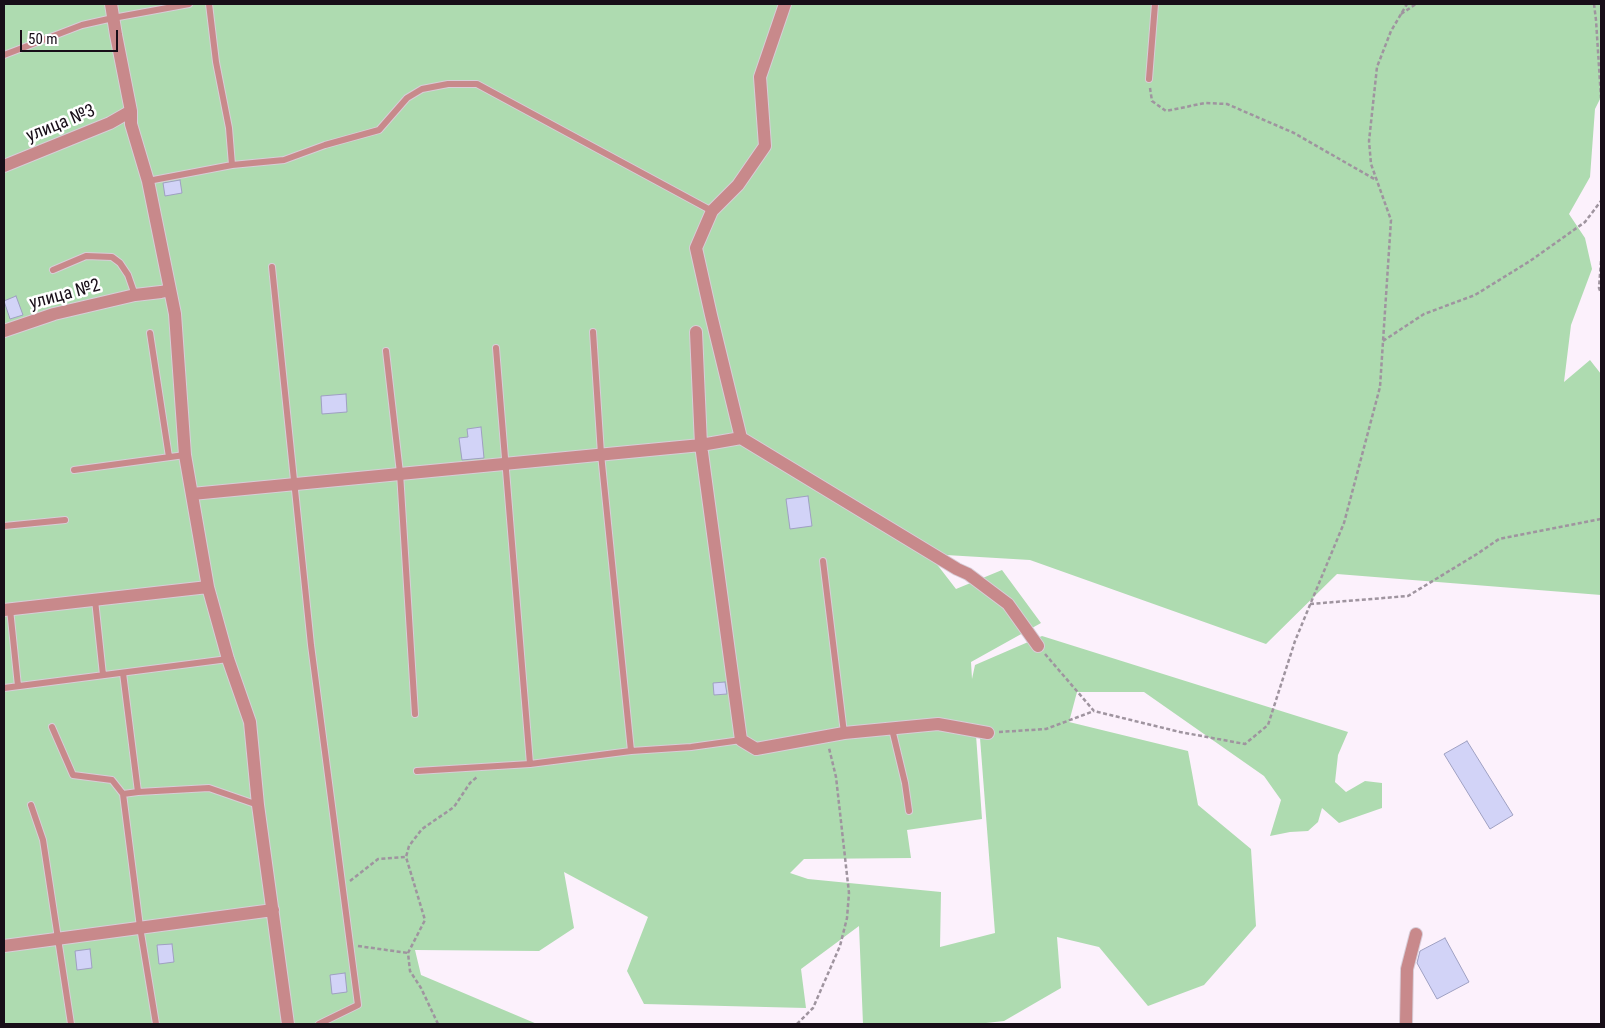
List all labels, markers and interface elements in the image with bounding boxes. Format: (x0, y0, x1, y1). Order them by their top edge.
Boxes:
scale bar (22, 20, 120, 52)
text: 50 m (28, 30, 58, 48)
street label: улица №3 (23, 100, 99, 148)
street label: улица №2 (27, 275, 103, 315)

